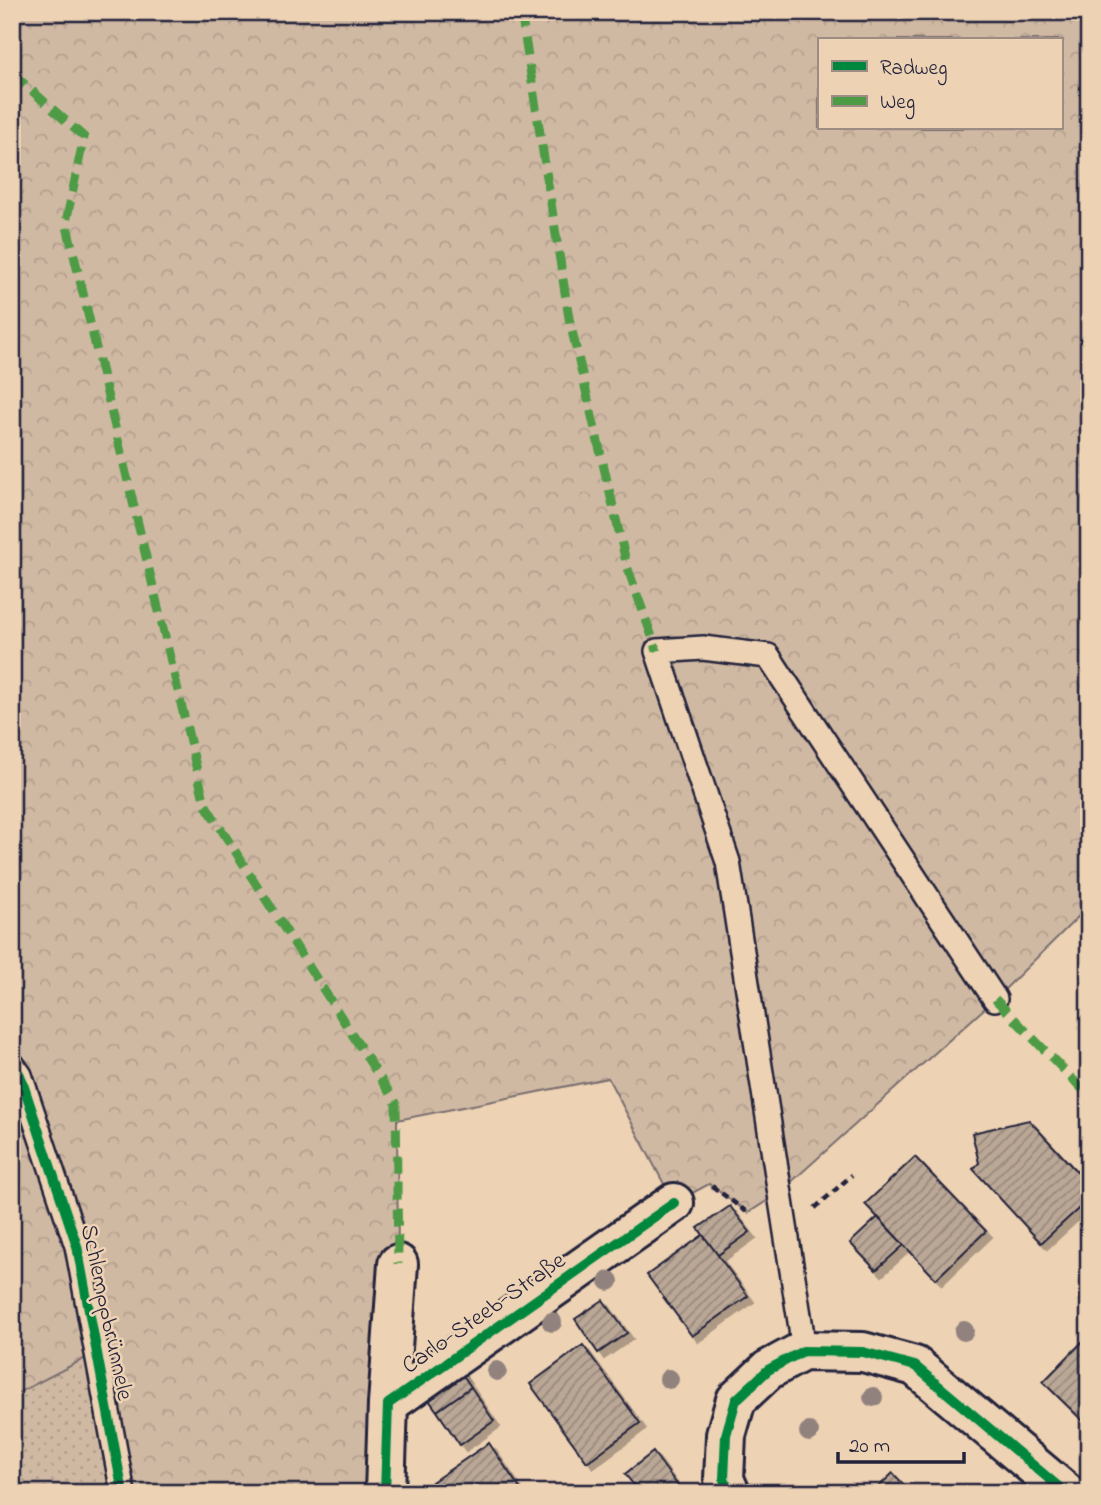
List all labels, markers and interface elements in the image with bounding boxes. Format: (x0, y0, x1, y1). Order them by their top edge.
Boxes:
legend (818, 38, 1062, 130)
text: Radweg (880, 54, 947, 86)
text: Weg (880, 88, 915, 120)
street label: Schlemppbrünnele (70, 1221, 141, 1404)
street label: Carlo-Steeb-Straße (395, 1244, 574, 1384)
scale bar (838, 1421, 964, 1465)
text: 20 m (849, 1432, 890, 1462)

